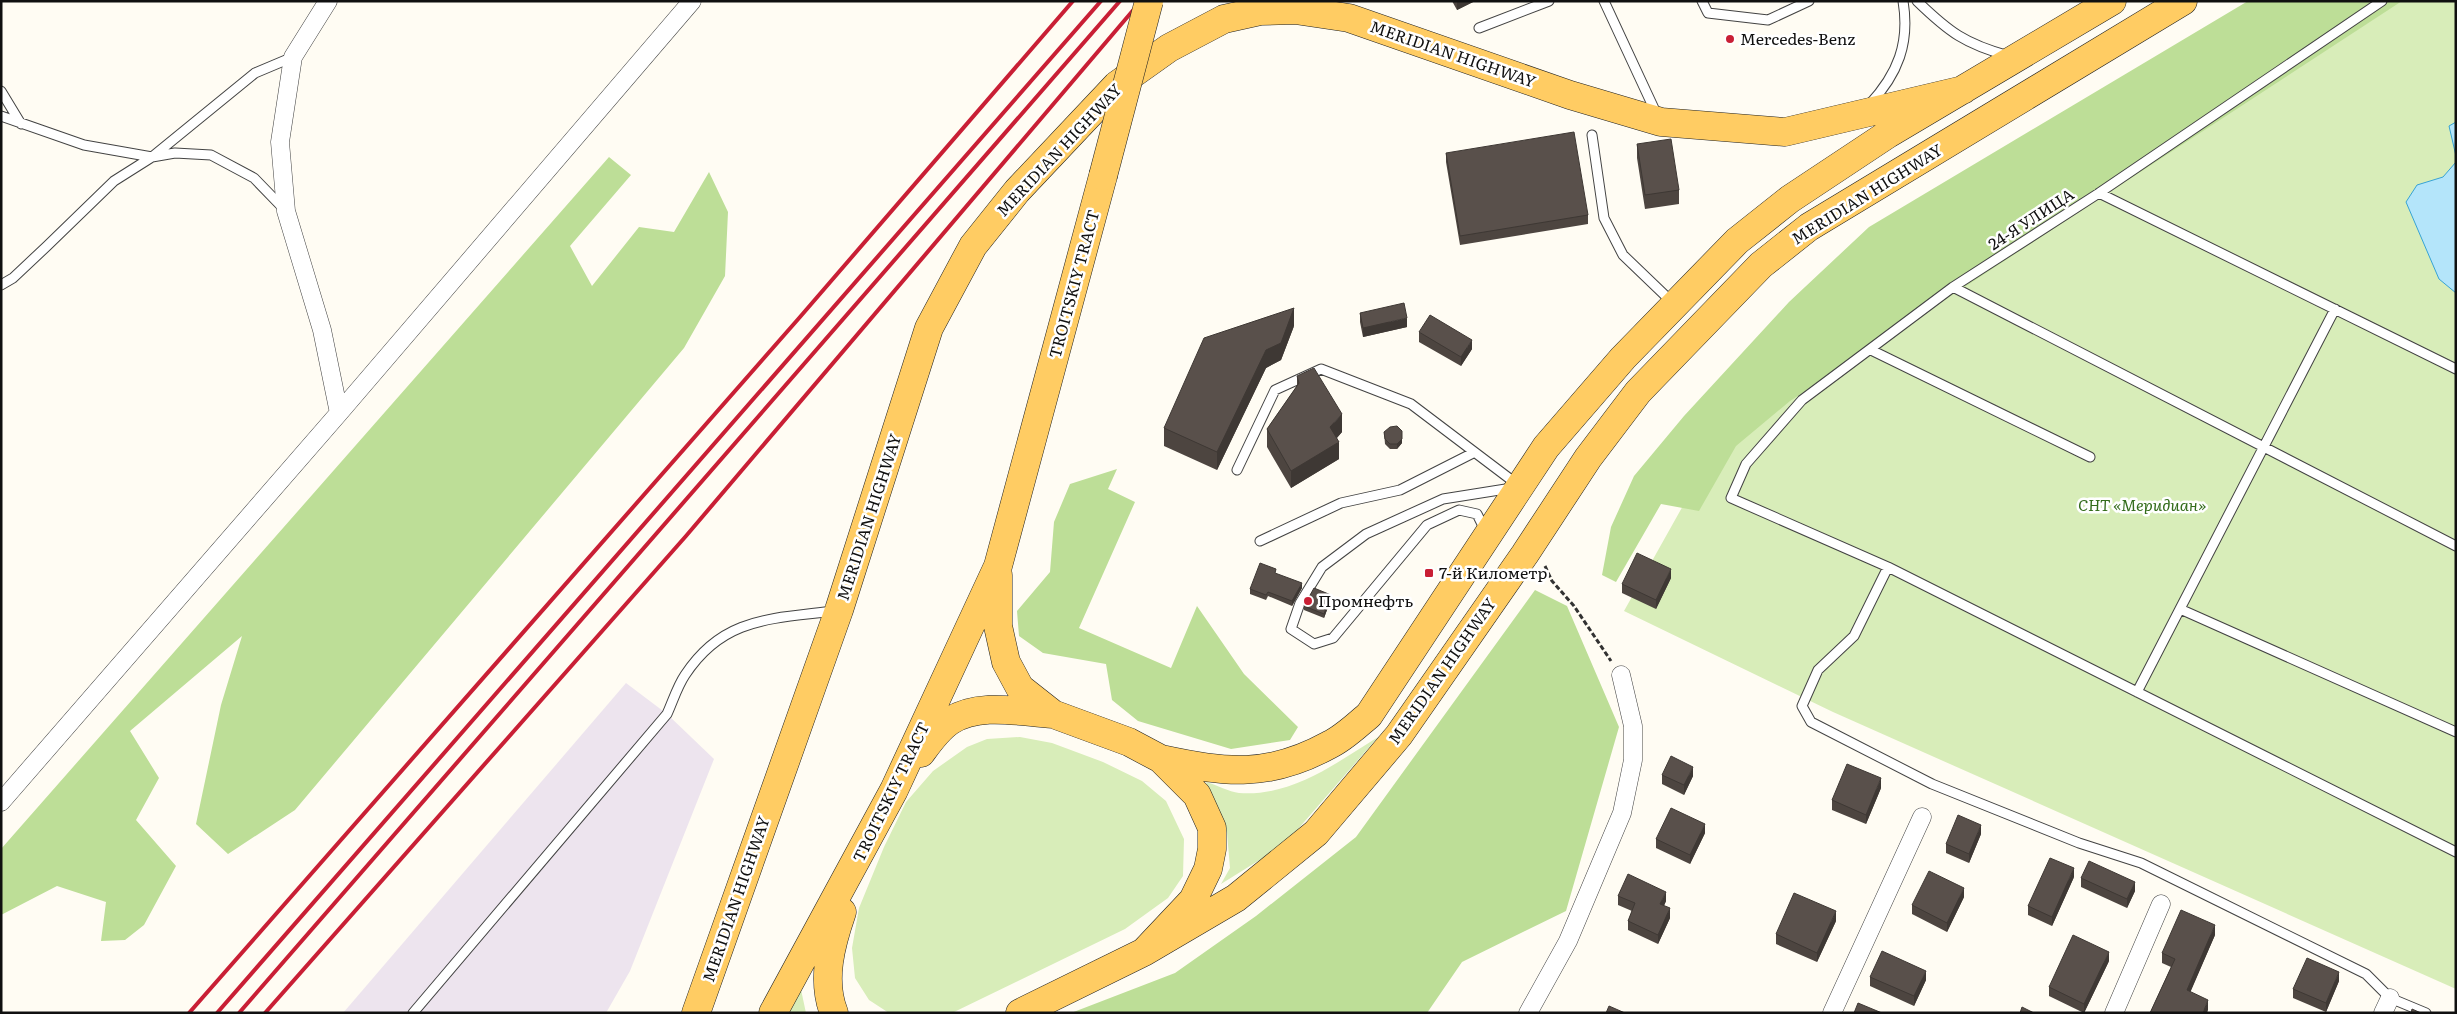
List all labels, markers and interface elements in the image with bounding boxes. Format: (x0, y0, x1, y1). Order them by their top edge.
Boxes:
street label: MERIDIAN HIGHWAY (1367, 13, 1540, 93)
place label: Mercedes-Benz (1740, 26, 1855, 50)
marker: Mercedes-Benz (1724, 33, 1736, 45)
street label: MERIDIAN HIGHWAY (990, 77, 1127, 221)
street label: MERIDIAN HIGHWAY (1786, 137, 1947, 249)
street label: 24-Я УЛИЦА (1983, 181, 2078, 255)
street label: TROITSKIY TRACT (1042, 206, 1105, 361)
street label: MERIDIAN HIGHWAY (830, 430, 907, 603)
park label: СНТ «Меридиан» (2078, 492, 2206, 516)
place label: 7-й Километр (1439, 560, 1548, 584)
marker: 7-й Километр (1423, 567, 1435, 579)
place label: Промнефть (1318, 588, 1414, 612)
street label: MERIDIAN HIGHWAY (1381, 592, 1501, 749)
marker: Промнефть (1302, 595, 1314, 607)
street label: TROITSKIY TRACT (846, 717, 935, 866)
street label: MERIDIAN HIGHWAY (695, 812, 775, 985)

